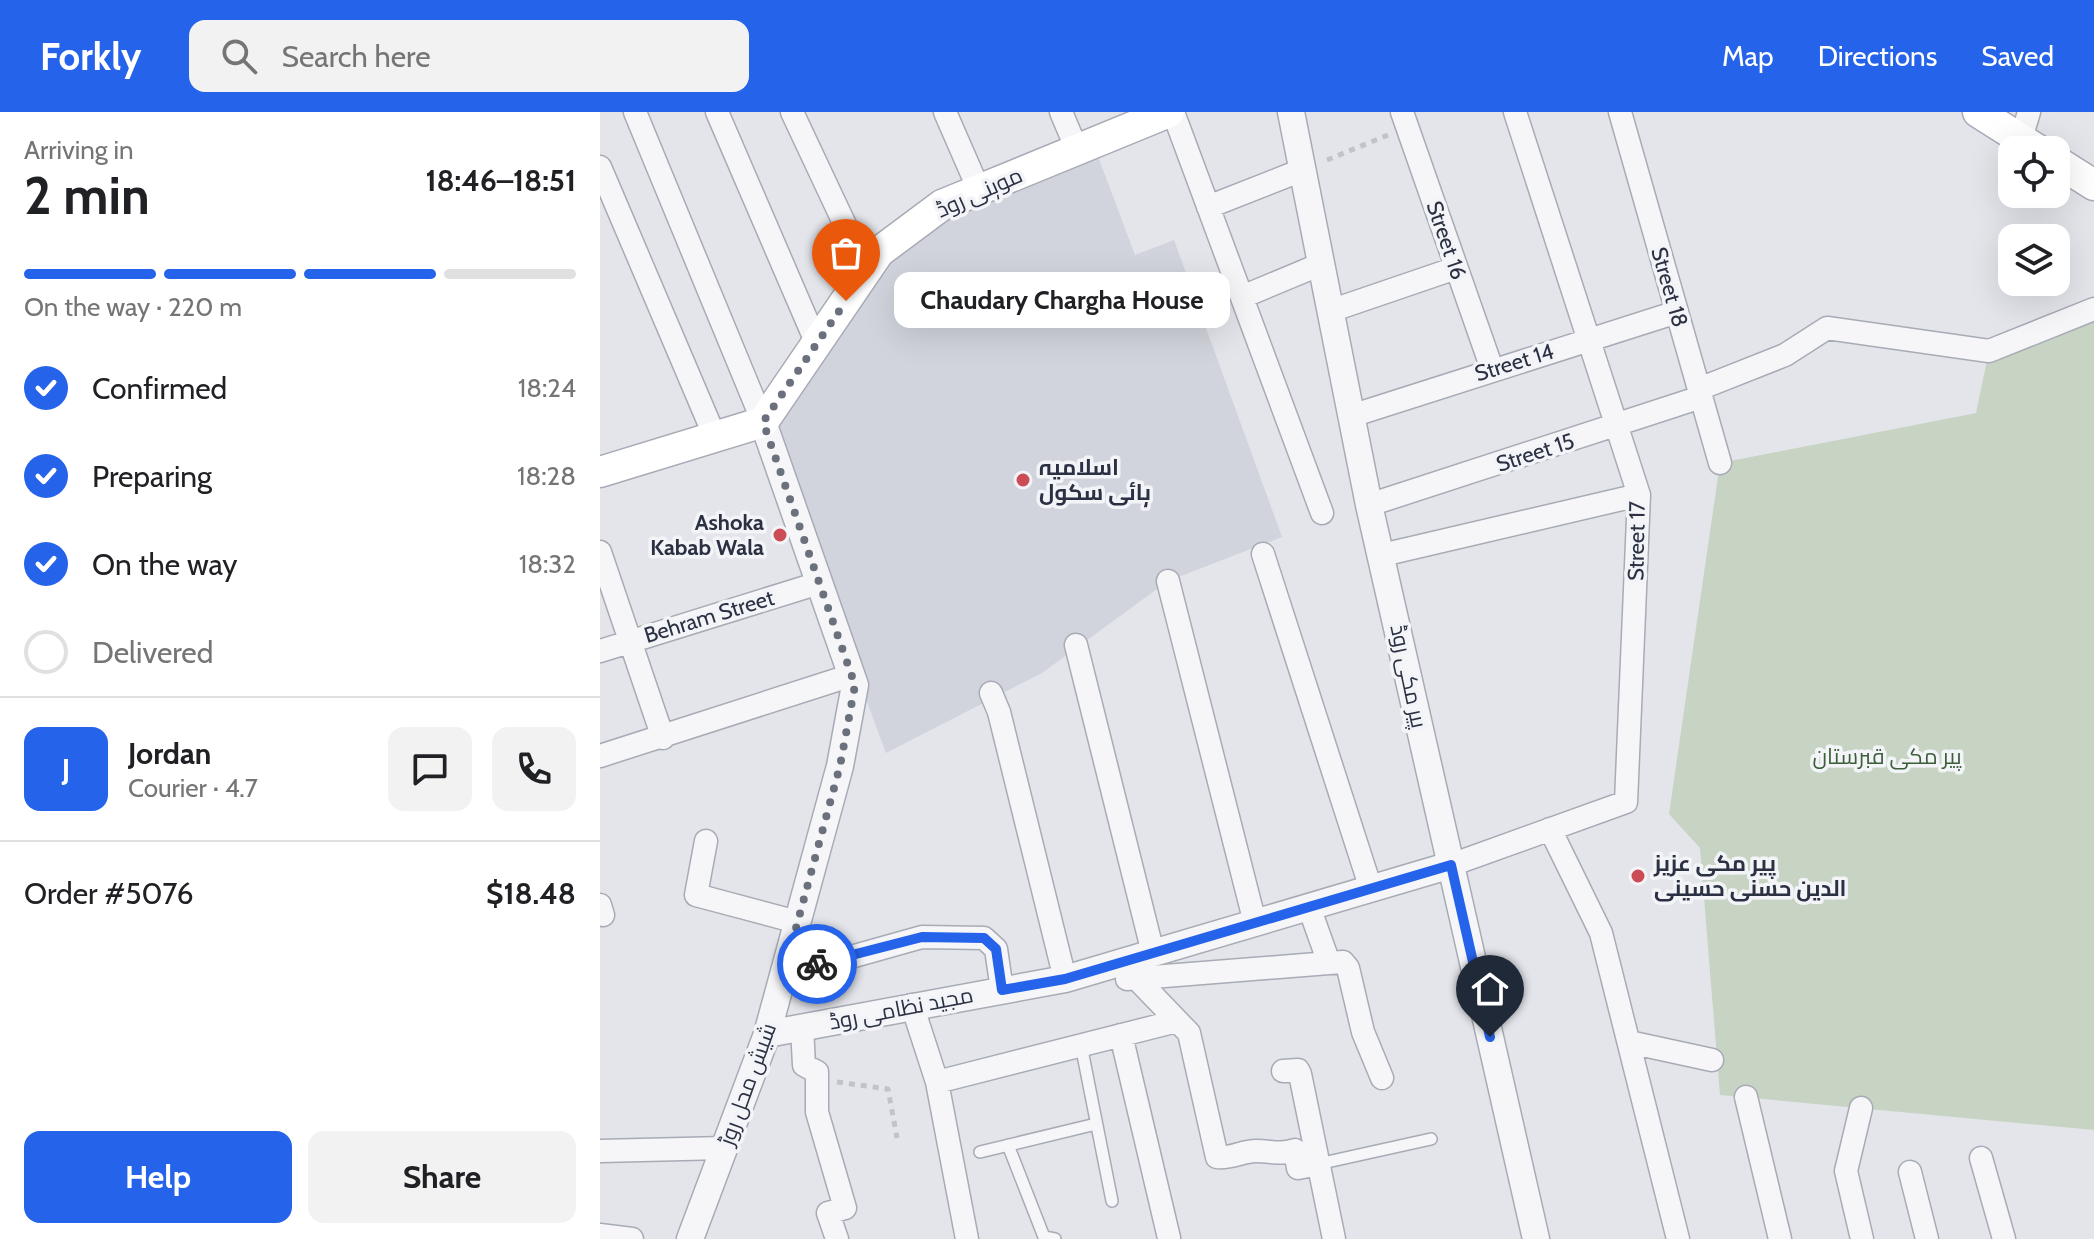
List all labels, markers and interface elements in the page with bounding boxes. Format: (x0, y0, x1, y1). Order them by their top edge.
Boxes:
search box (189, 20, 749, 92)
text: Forkly (40, 33, 141, 80)
icon: search (217, 34, 261, 78)
text: Search here (281, 38, 431, 75)
text: Map (1722, 39, 1774, 73)
text: Directions (1818, 39, 1937, 73)
text: Saved (1981, 39, 2054, 73)
text: Arriving in (24, 134, 134, 166)
map controls (1998, 136, 2070, 296)
button: locate (1998, 136, 2070, 208)
street label: موہنی روڈ (932, 161, 1027, 224)
text: 18:46–18:51 (425, 162, 576, 199)
text: 2 min (24, 164, 150, 227)
street label: Street 16 (1421, 197, 1473, 283)
pin (812, 219, 880, 301)
button: layers (1998, 224, 2070, 296)
icon: bag (824, 231, 868, 275)
street label: Street 18 (1645, 244, 1694, 330)
callout: Chaudary Chargha House (894, 273, 1230, 329)
text: Chaudary Chargha House (920, 284, 1204, 316)
text: On the way · 220 m (24, 291, 242, 323)
street label: Street 14 (1471, 338, 1557, 387)
icon: check (24, 366, 68, 410)
text: Confirmed (92, 370, 227, 407)
text: 18:24 (518, 372, 576, 404)
street label: Street 15 (1493, 427, 1578, 478)
icon: check (24, 454, 68, 498)
place label: اسلامیہ ہائی سکول (1039, 454, 1151, 508)
text: Preparing (92, 458, 212, 495)
text: 18:28 (517, 460, 576, 492)
marker: اسلامیہ ہائی سکول (1014, 471, 1032, 489)
street label: Street 17 (1622, 501, 1651, 581)
place label: Ashoka Kabab Wala (650, 509, 764, 561)
marker: Ashoka Kabab Wala (771, 526, 789, 544)
icon: check (24, 542, 68, 586)
text: On the way (92, 546, 237, 583)
text: 18:32 (519, 548, 576, 580)
street label: Behram Street (641, 584, 778, 649)
street label: پیر مکی روڈ (1383, 622, 1433, 731)
text: Delivered (92, 634, 213, 671)
button: chat (388, 727, 472, 811)
button: phone (492, 727, 576, 811)
text: Jordan (128, 735, 211, 772)
park label: پیر مکی قبرستان (1812, 743, 1962, 771)
text: J (62, 751, 70, 788)
text: Courier · 4.7 (128, 772, 258, 804)
place label: پیر مکی عزیز الدین حسنی حسینی (1653, 850, 1847, 902)
marker: پیر مکی عزیز الدین حسنی حسینی (1629, 867, 1647, 885)
text: Order #5076 (24, 875, 194, 912)
text: $18.48 (486, 875, 576, 912)
courier (777, 924, 857, 1004)
icon: bike (795, 942, 839, 986)
pin (1456, 955, 1524, 1037)
icon: home (1468, 967, 1512, 1011)
street label: مجید نظامی روڈ (827, 981, 976, 1036)
street label: شیش محل روڑ (712, 1019, 782, 1151)
button: Help (24, 1131, 292, 1223)
button: Share (308, 1131, 576, 1223)

